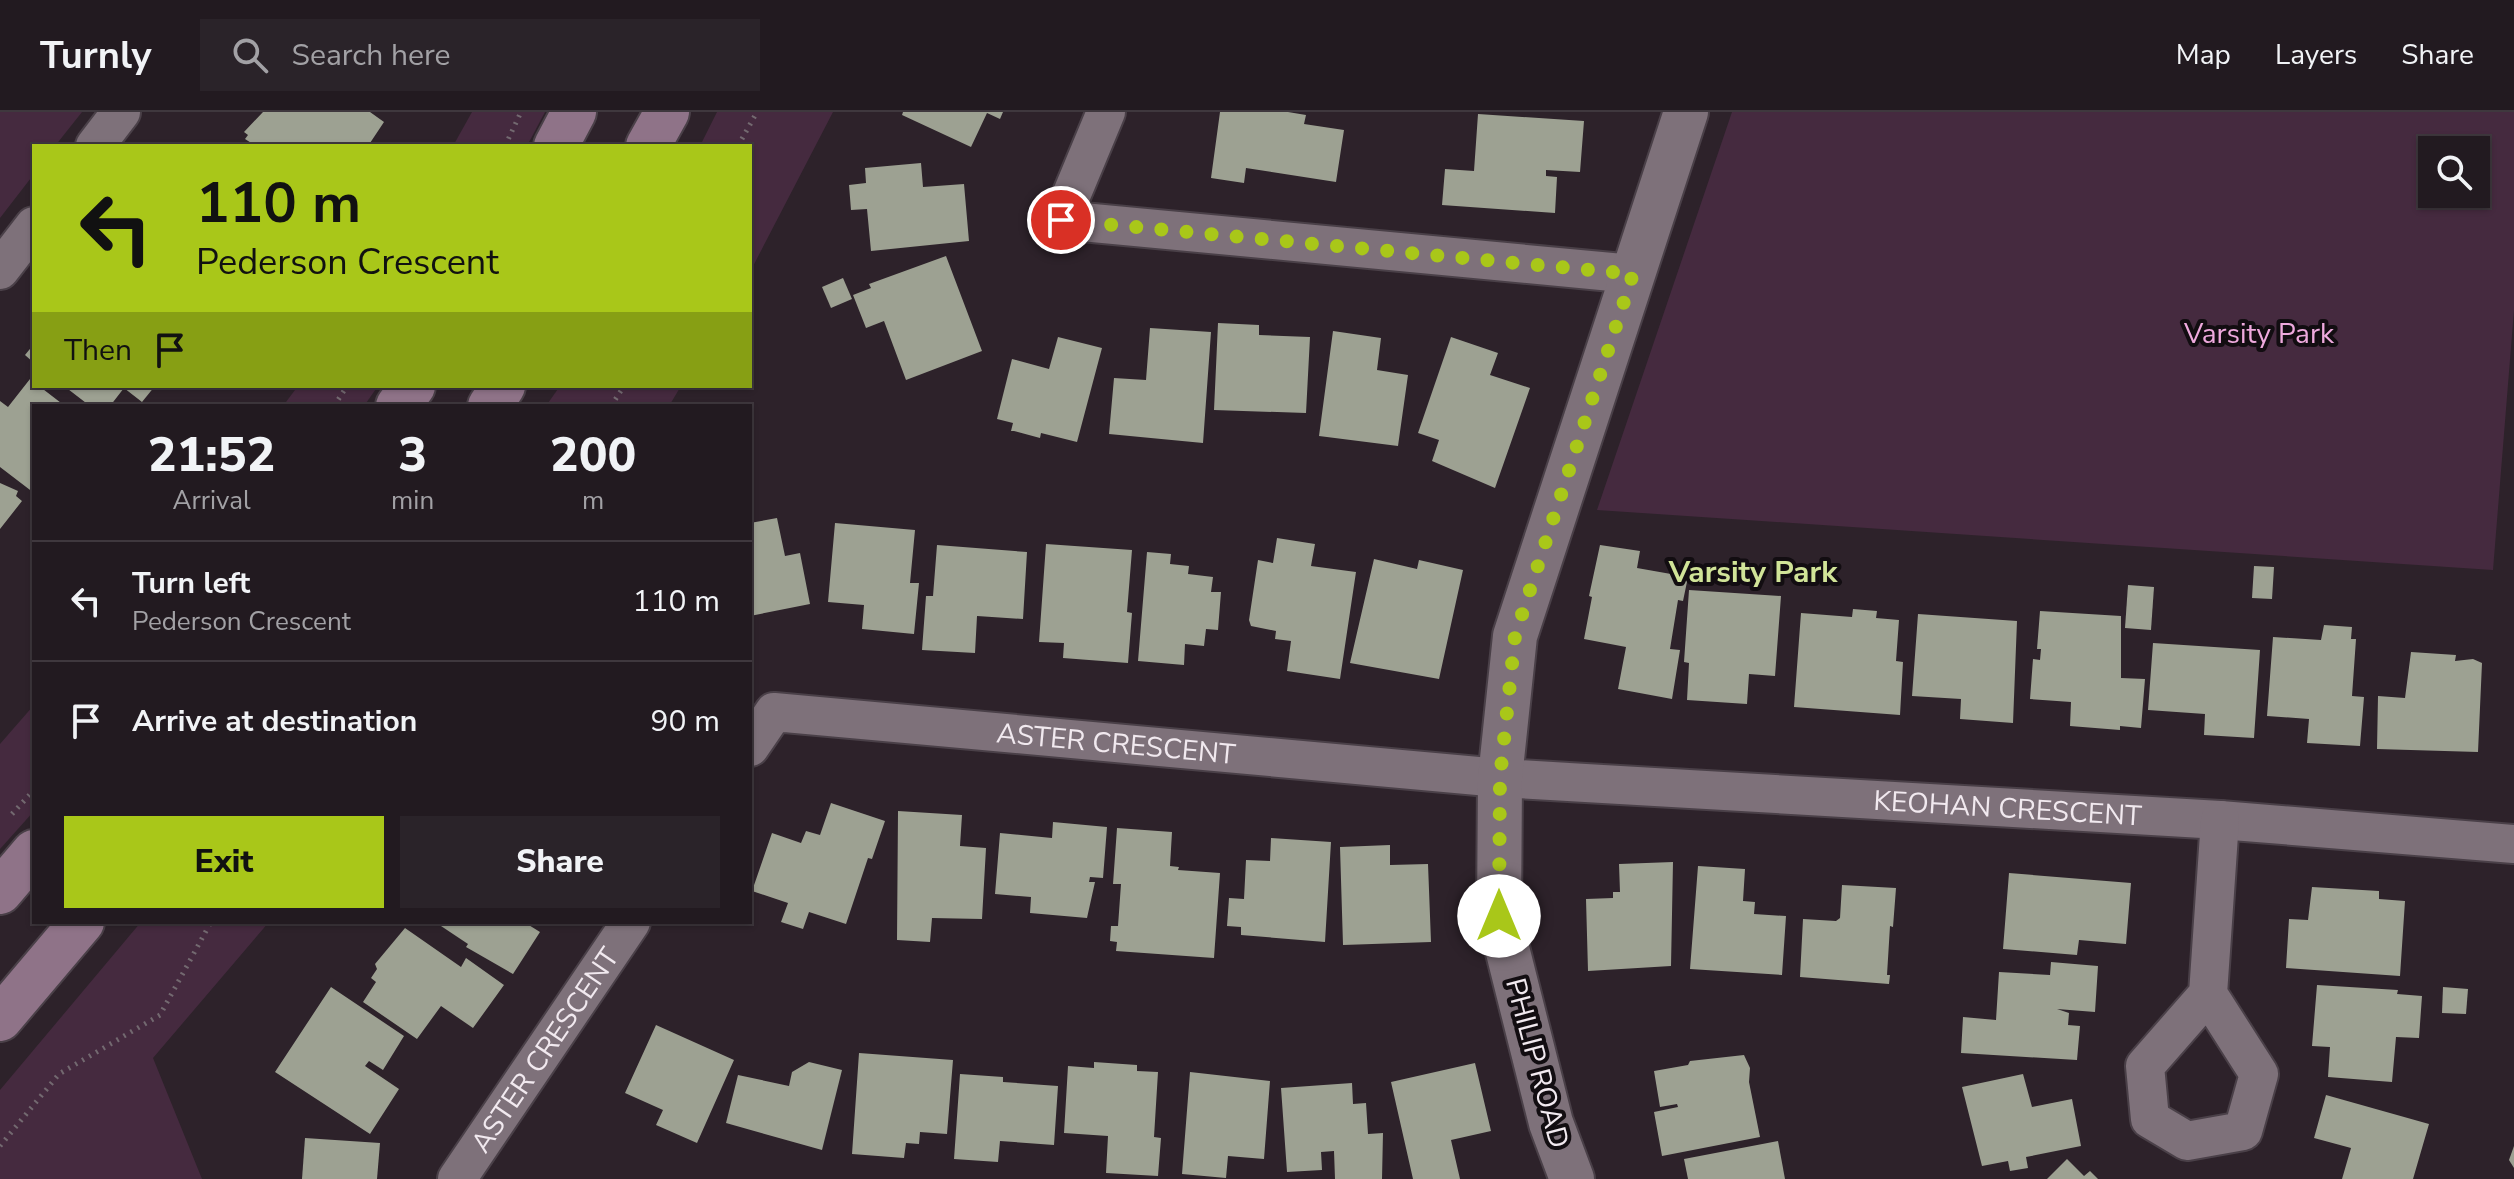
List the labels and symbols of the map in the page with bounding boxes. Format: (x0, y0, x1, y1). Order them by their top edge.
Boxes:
pin (1027, 186, 1095, 254)
park label: Varsity Park (2183, 315, 2335, 353)
district label: Varsity Park (1668, 552, 1838, 593)
street label: ASTER CRESCENT (995, 714, 1237, 774)
street label: KEOHAN CRESCENT (1872, 782, 2143, 835)
position arrow (1457, 874, 1541, 958)
street label: ASTER CRESCENT (462, 940, 628, 1160)
street label: PHILIP ROAD (1496, 974, 1578, 1152)

